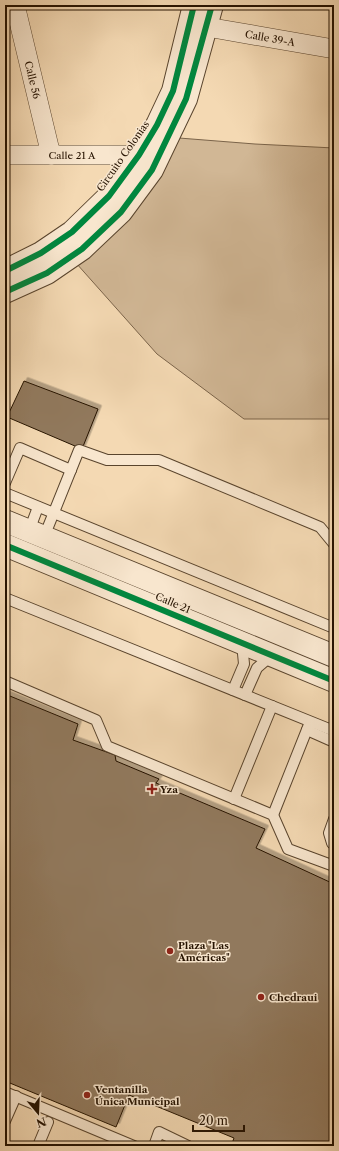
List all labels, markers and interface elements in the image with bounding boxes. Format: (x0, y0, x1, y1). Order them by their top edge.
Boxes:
street label: Calle 39-A (244, 27, 297, 49)
street label: Calle 56 (22, 60, 44, 100)
street label: Circuito Colonias (94, 118, 152, 194)
street label: Calle 21 A (49, 149, 96, 162)
street label: Calle 21 (153, 590, 193, 617)
place label: Yza (159, 783, 178, 796)
marker: Yza (147, 784, 157, 794)
place label: Plaza "Las Américas" (177, 939, 230, 964)
marker: Plaza "Las Américas" (165, 946, 175, 956)
place label: Chedraui (269, 991, 318, 1004)
marker: Chedraui (256, 992, 266, 1002)
place label: Ventanilla Única Municipal (94, 1083, 180, 1108)
marker: Ventanilla Única Municipal (82, 1090, 92, 1100)
north arrow (18, 1093, 58, 1133)
scale bar (193, 1107, 244, 1133)
text: 20 m (199, 1113, 228, 1128)
text: N (34, 1114, 48, 1131)

